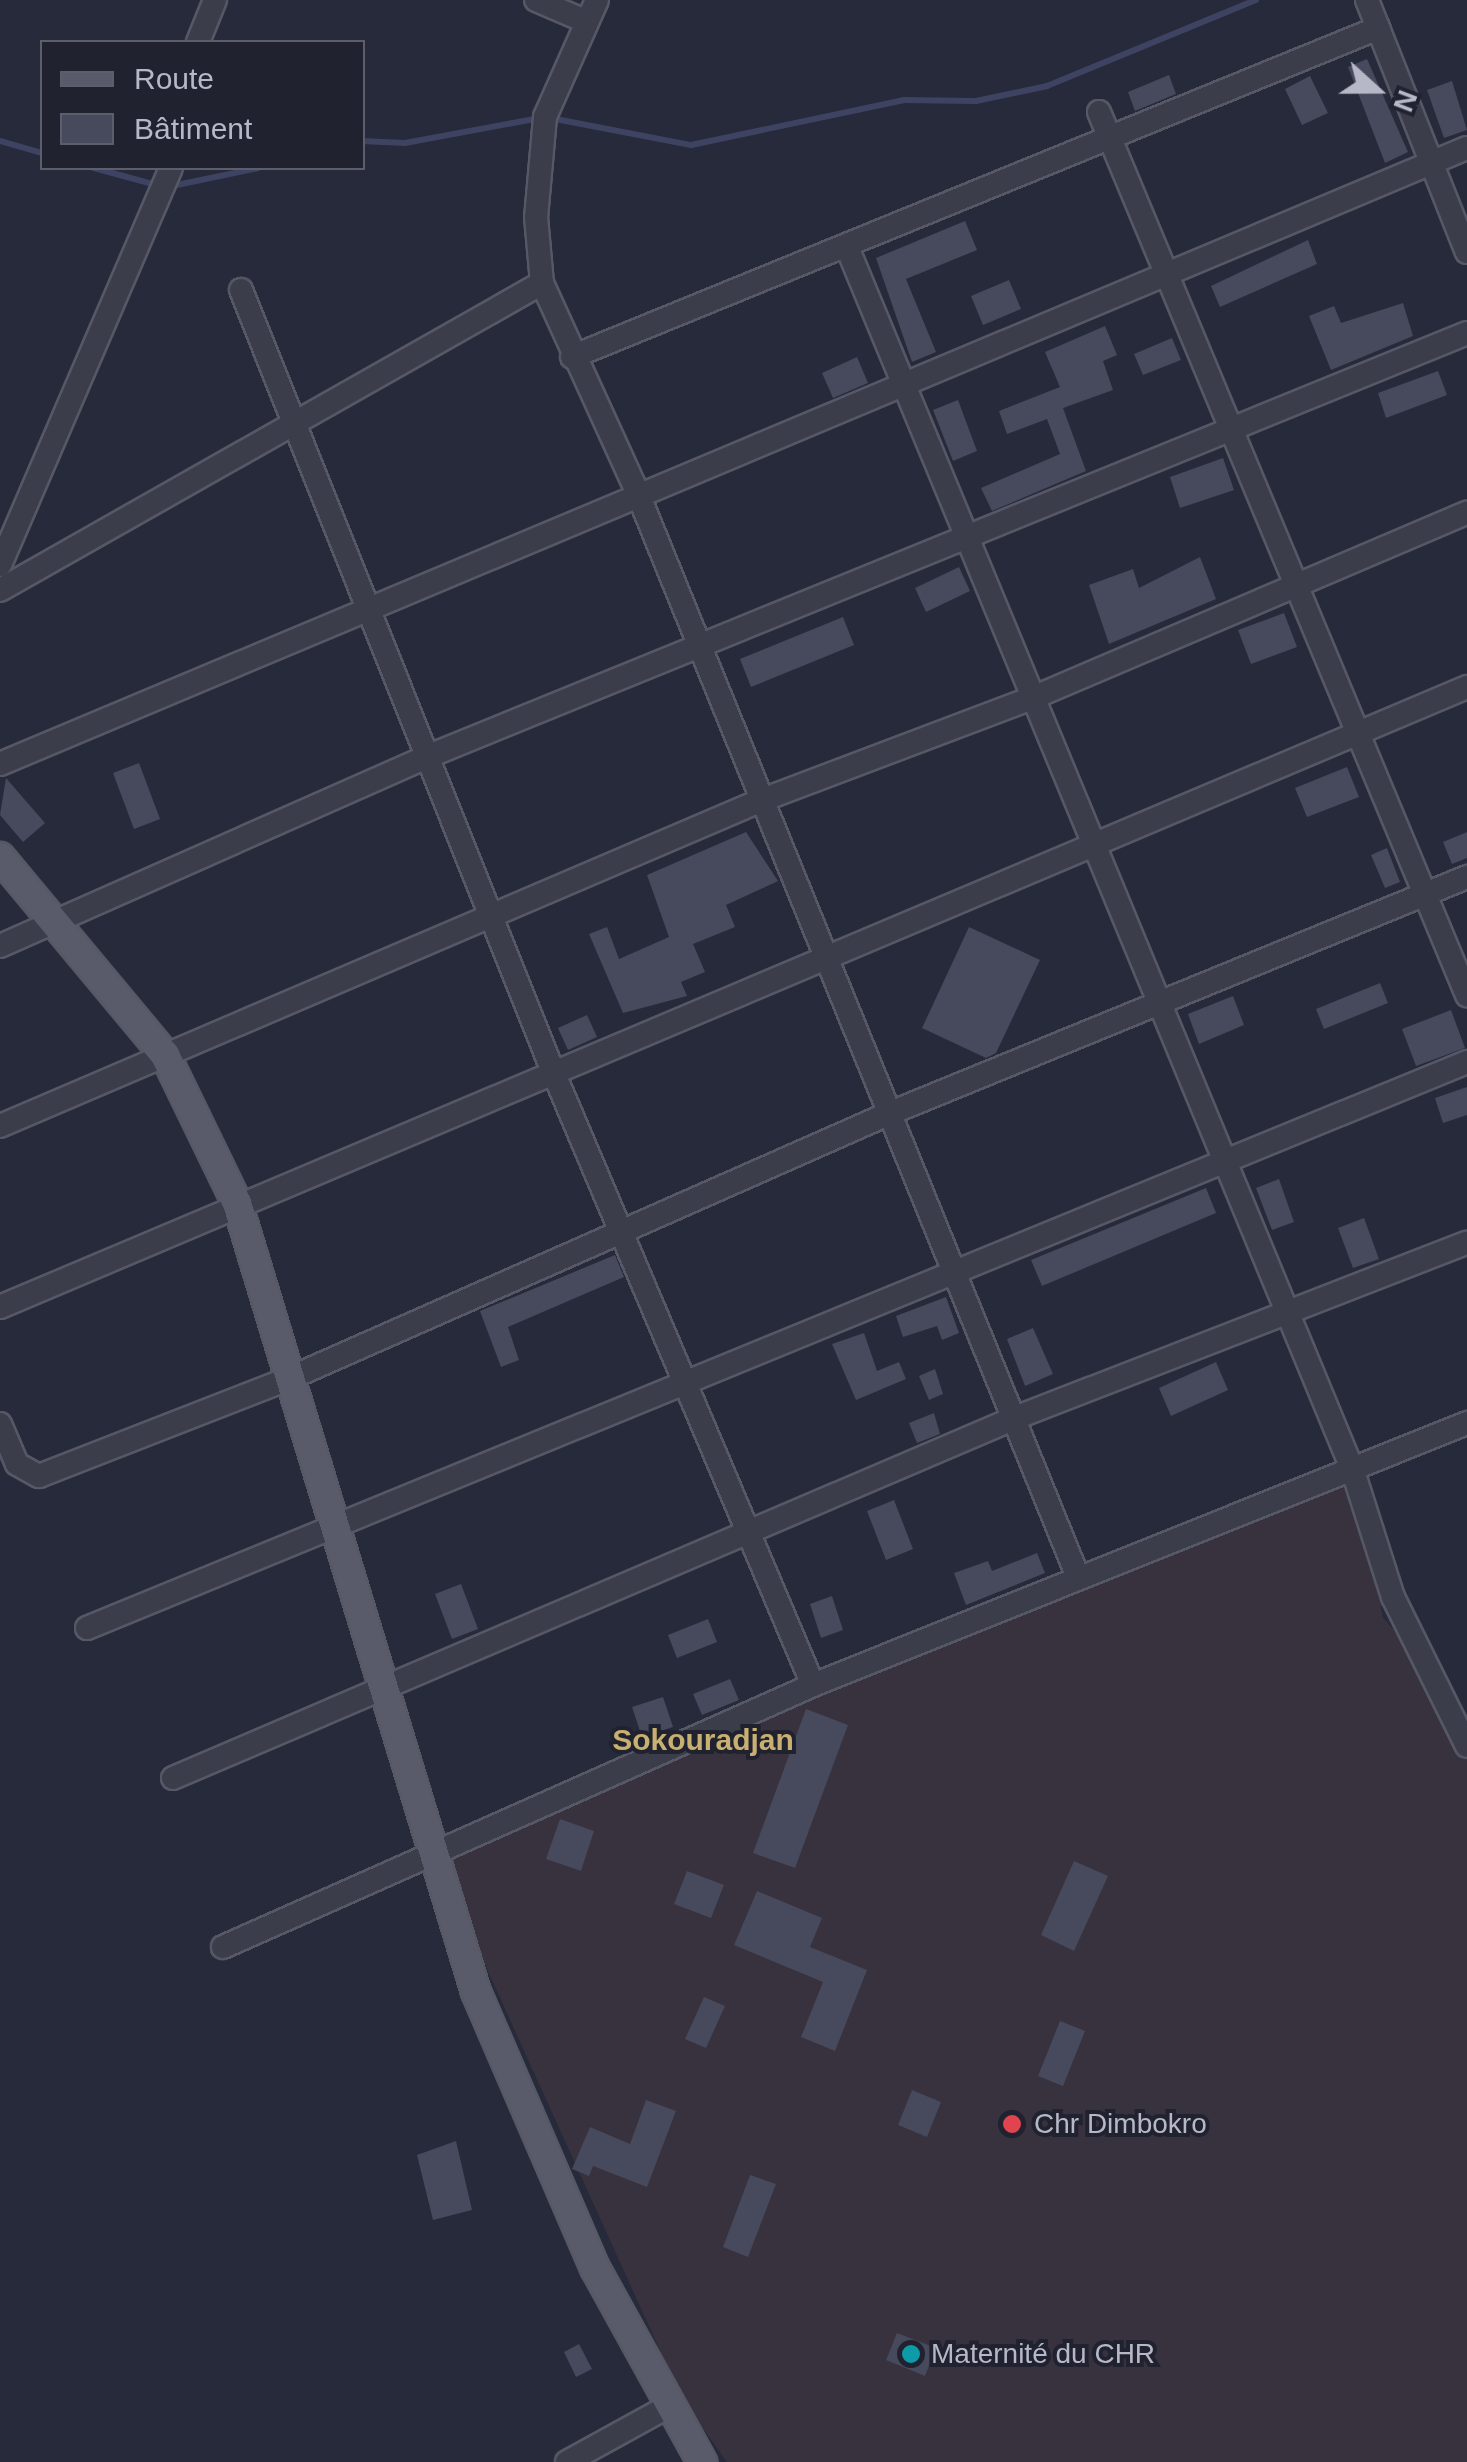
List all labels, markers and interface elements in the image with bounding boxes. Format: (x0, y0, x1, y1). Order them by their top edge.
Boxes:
legend (40, 40, 365, 170)
north arrow (1327, 40, 1427, 140)
text: Route (134, 62, 214, 95)
text: N (1387, 86, 1424, 116)
text: Bâtiment (134, 112, 252, 145)
district label: Sokouradjan (612, 1722, 794, 1758)
place label: Chr Dimbokro (1034, 2107, 1207, 2141)
marker: Chr Dimbokro (999, 2111, 1025, 2137)
place label: Maternité du CHR (931, 2337, 1155, 2371)
marker: Maternité du CHR (900, 2343, 922, 2365)

